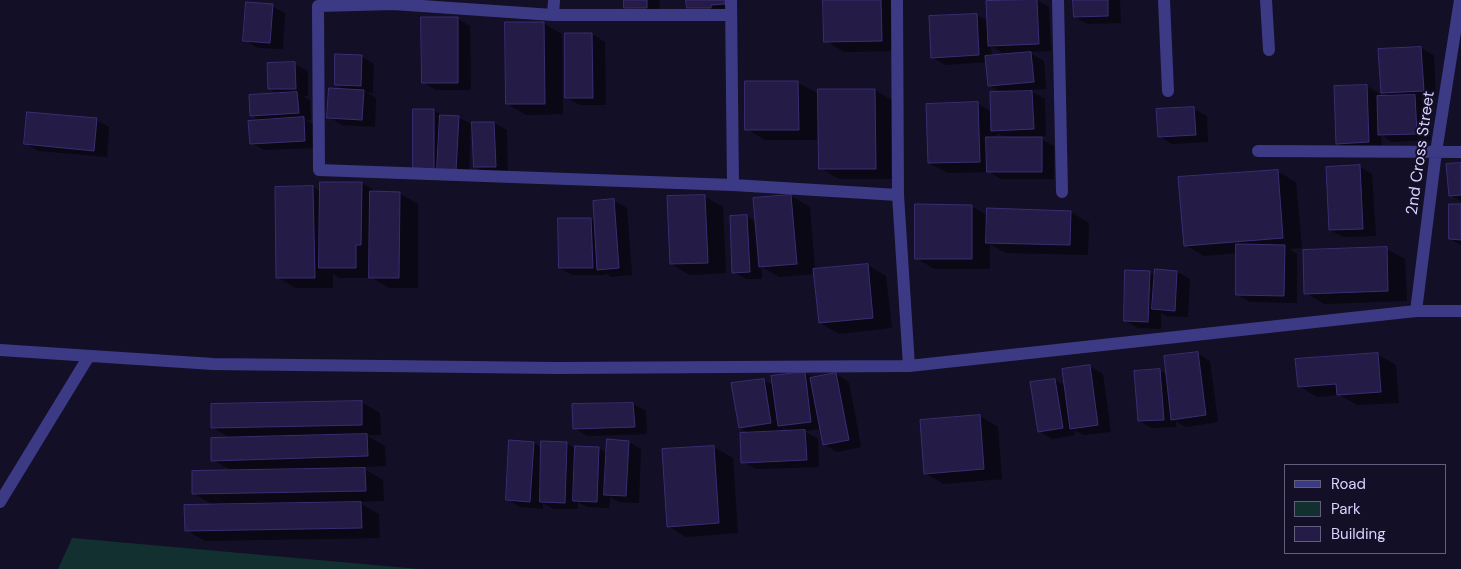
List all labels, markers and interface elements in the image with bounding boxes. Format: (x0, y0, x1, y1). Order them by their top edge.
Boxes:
street label: 2nd Cross Street (1403, 90, 1439, 216)
legend (1284, 464, 1446, 554)
text: Road (1331, 474, 1366, 494)
text: Park (1331, 499, 1361, 519)
text: Building (1331, 524, 1386, 544)

